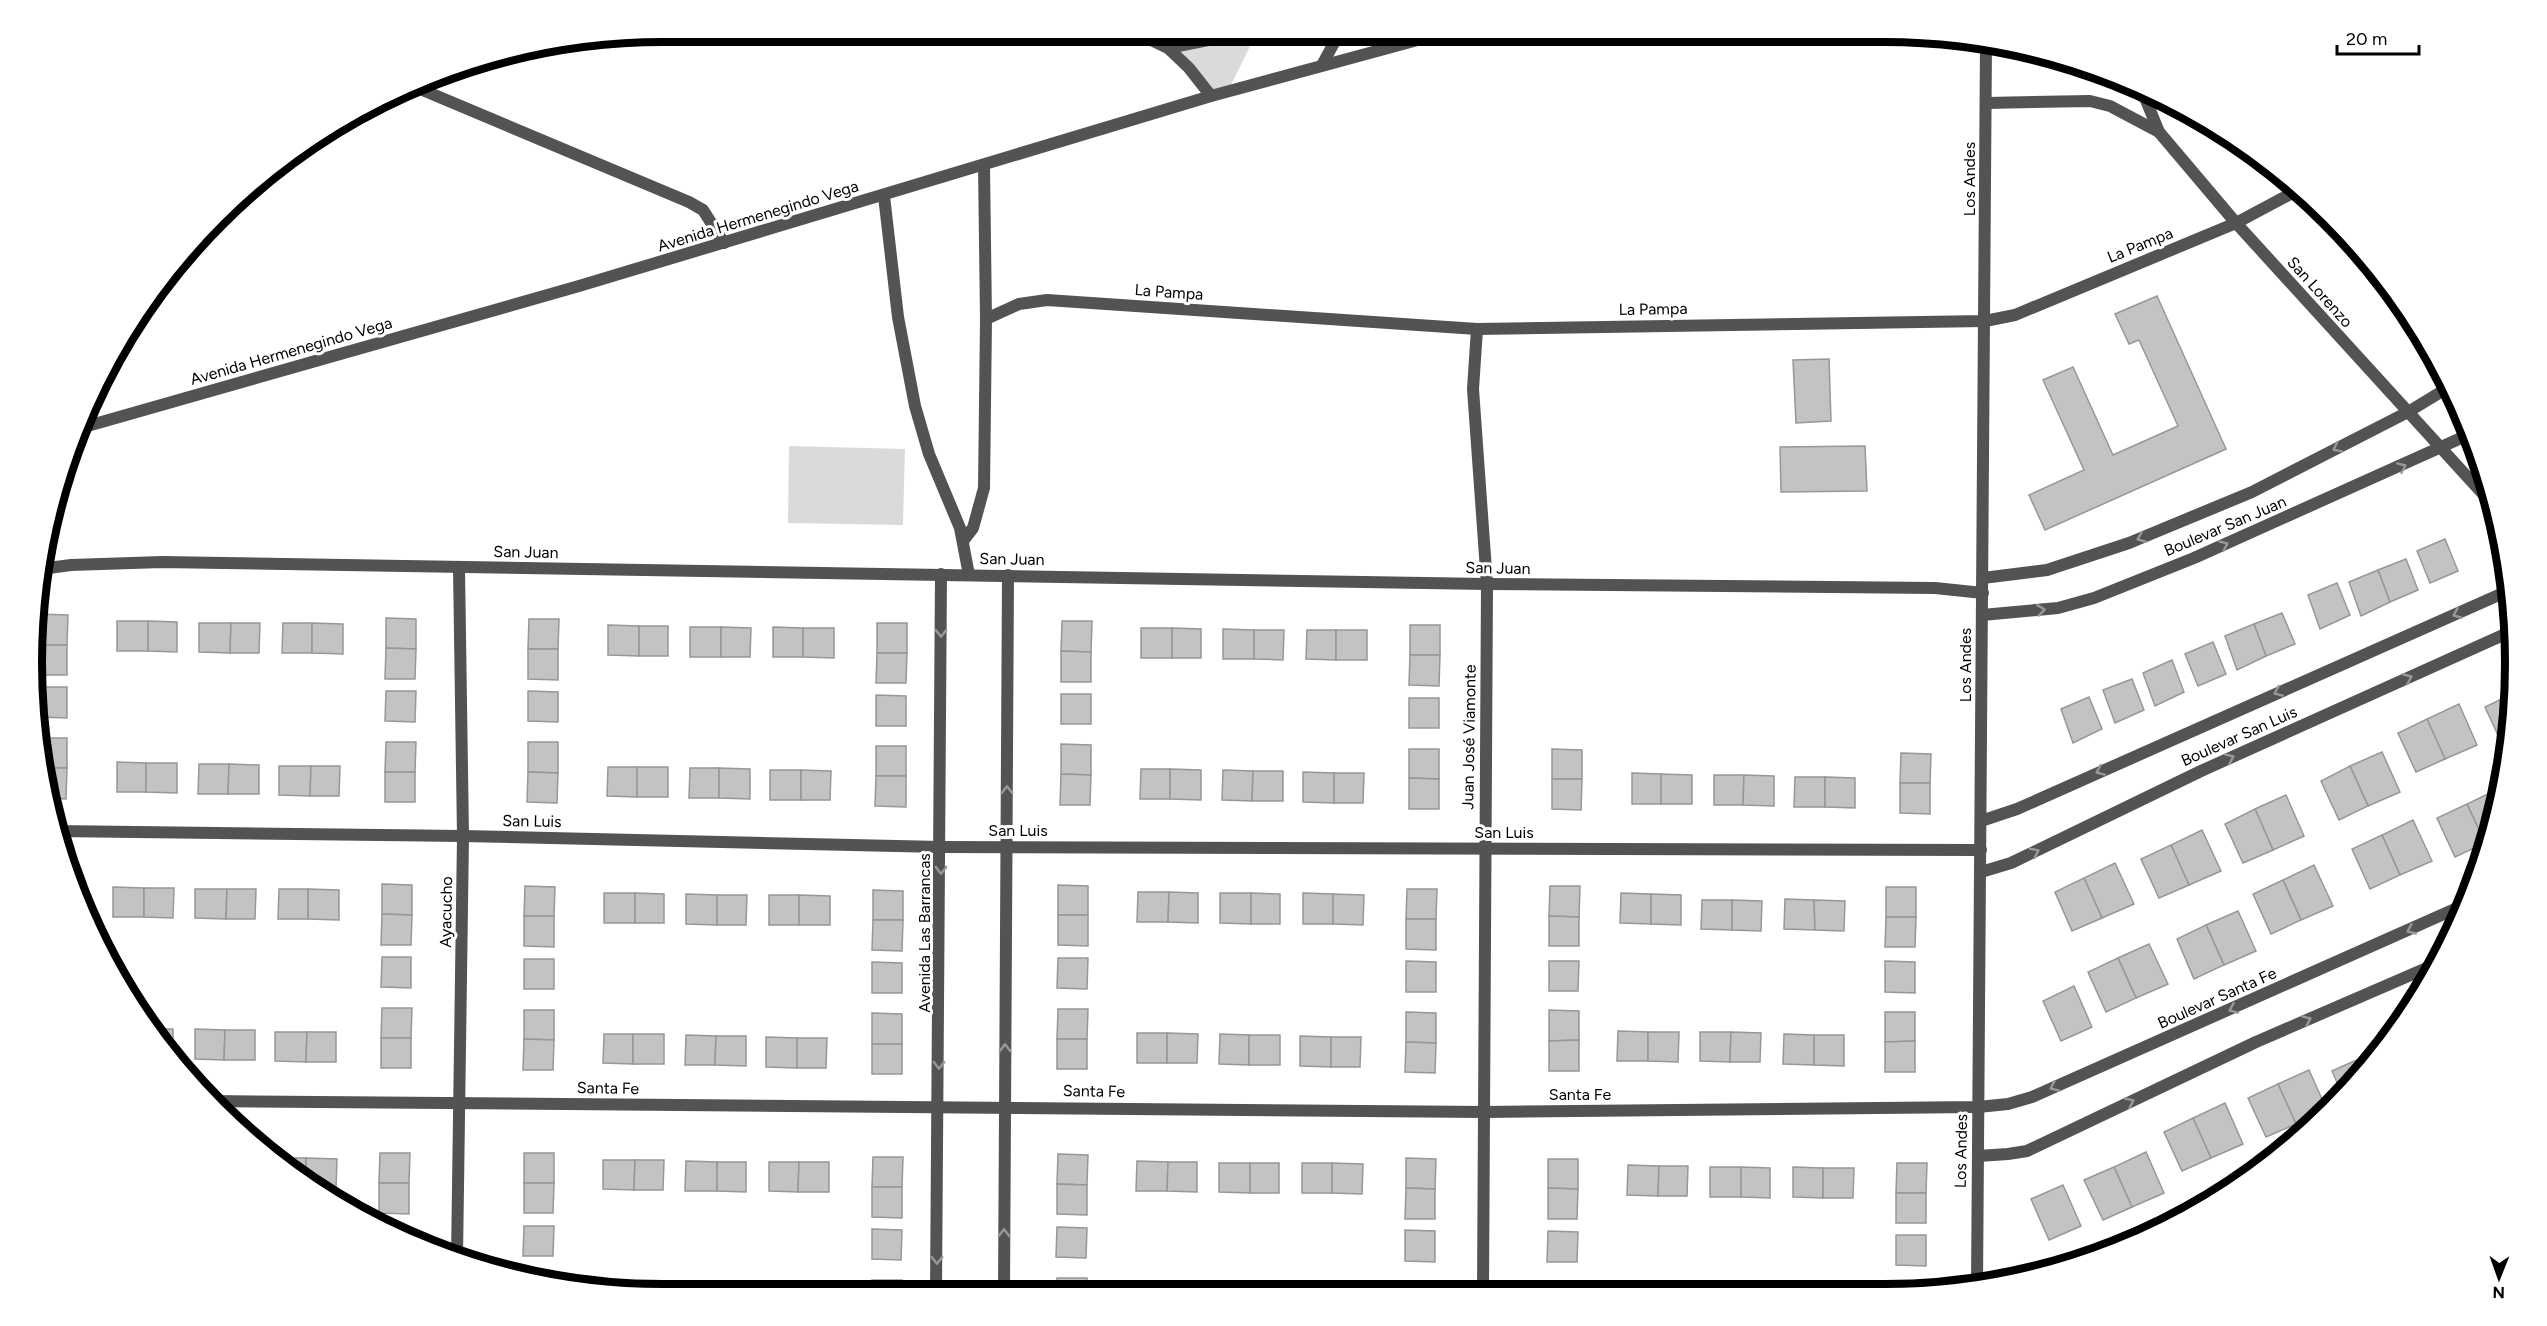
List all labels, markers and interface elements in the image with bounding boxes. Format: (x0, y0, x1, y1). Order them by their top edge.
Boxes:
scale bar (2337, 18, 2420, 56)
text: 20 m (2346, 28, 2387, 50)
street label: Los Andes (1960, 142, 1979, 216)
street label: Avenida Hermenegindo Vega (655, 176, 861, 256)
street label: La Pampa (2104, 223, 2176, 267)
street label: San Lorenzo (2283, 253, 2357, 331)
street label: La Pampa (1134, 280, 1204, 304)
street label: La Pampa (1618, 299, 1688, 319)
street label: Avenida Hermenegindo Vega (188, 313, 394, 389)
one-way arrow (2332, 441, 2343, 452)
one-way arrow (2396, 462, 2407, 474)
street label: Boulevar San Juan (2161, 492, 2289, 560)
one-way arrow (2136, 531, 2147, 543)
one-way arrow (2217, 540, 2228, 552)
street label: San Juan (493, 542, 559, 562)
street label: San Juan (979, 549, 1045, 569)
street label: San Juan (1465, 558, 1531, 578)
one-way arrow (2036, 605, 2045, 617)
one-way arrow (2452, 606, 2463, 618)
one-way arrow (935, 628, 947, 637)
street label: Los Andes (1956, 628, 1975, 702)
street label: Juan José Viamonte (1458, 664, 1480, 810)
one-way arrow (2401, 673, 2412, 685)
one-way arrow (2274, 685, 2285, 697)
street label: Boulevar San Luis (2178, 702, 2300, 770)
one-way arrow (2223, 753, 2234, 765)
one-way arrow (2096, 764, 2107, 776)
one-way arrow (1001, 786, 1013, 795)
street label: San Luis (502, 811, 562, 831)
street label: San Luis (988, 821, 1048, 840)
street label: San Luis (1474, 823, 1534, 842)
one-way arrow (2029, 847, 2040, 859)
street label: Avenida Las Barrancas (915, 853, 934, 1013)
one-way arrow (935, 865, 947, 874)
street label: Ayacucho (436, 876, 456, 948)
one-way arrow (2407, 923, 2418, 935)
street label: Boulevar Santa Fe (2155, 963, 2280, 1033)
one-way arrow (2228, 1002, 2239, 1014)
one-way arrow (2301, 1015, 2312, 1027)
one-way arrow (999, 1044, 1011, 1053)
one-way arrow (933, 1060, 945, 1069)
street label: Santa Fe (577, 1078, 640, 1098)
one-way arrow (2050, 1080, 2061, 1092)
street label: Santa Fe (1063, 1081, 1126, 1101)
street label: Santa Fe (1549, 1085, 1611, 1104)
one-way arrow (2124, 1098, 2135, 1110)
street label: Los Andes (1951, 1114, 1971, 1188)
one-way arrow (998, 1229, 1010, 1238)
north arrow (2469, 1248, 2529, 1308)
one-way arrow (931, 1255, 943, 1264)
text: N (2492, 1283, 2505, 1302)

